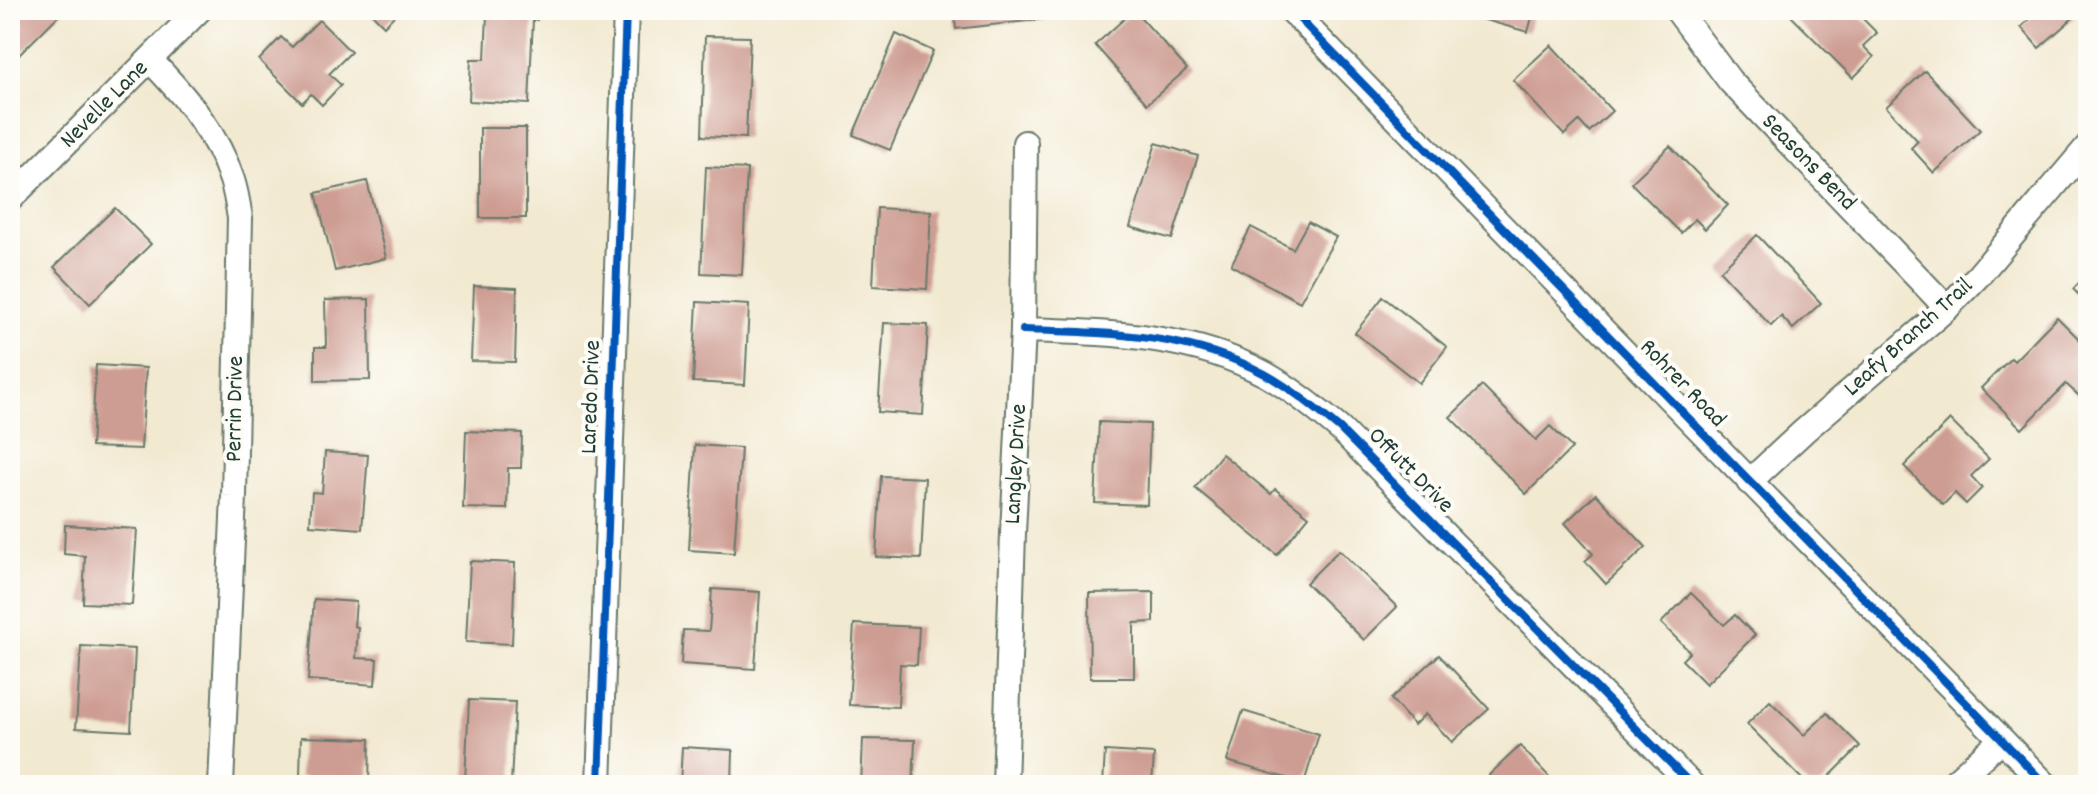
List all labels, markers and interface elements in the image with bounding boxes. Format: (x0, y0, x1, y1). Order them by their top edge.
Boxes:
street label: Nevelle Lane (53, 53, 157, 157)
street label: Seasons Bend (1753, 107, 1863, 219)
street label: Leafy Branch Trail (1837, 270, 1981, 405)
street label: Rohrer Road (1631, 332, 1733, 436)
street label: Laredo Drive (573, 339, 611, 455)
street label: Perrin Drive (218, 355, 254, 463)
street label: Langley Drive (997, 403, 1037, 525)
street label: Offutt Drive (1359, 420, 1461, 522)

